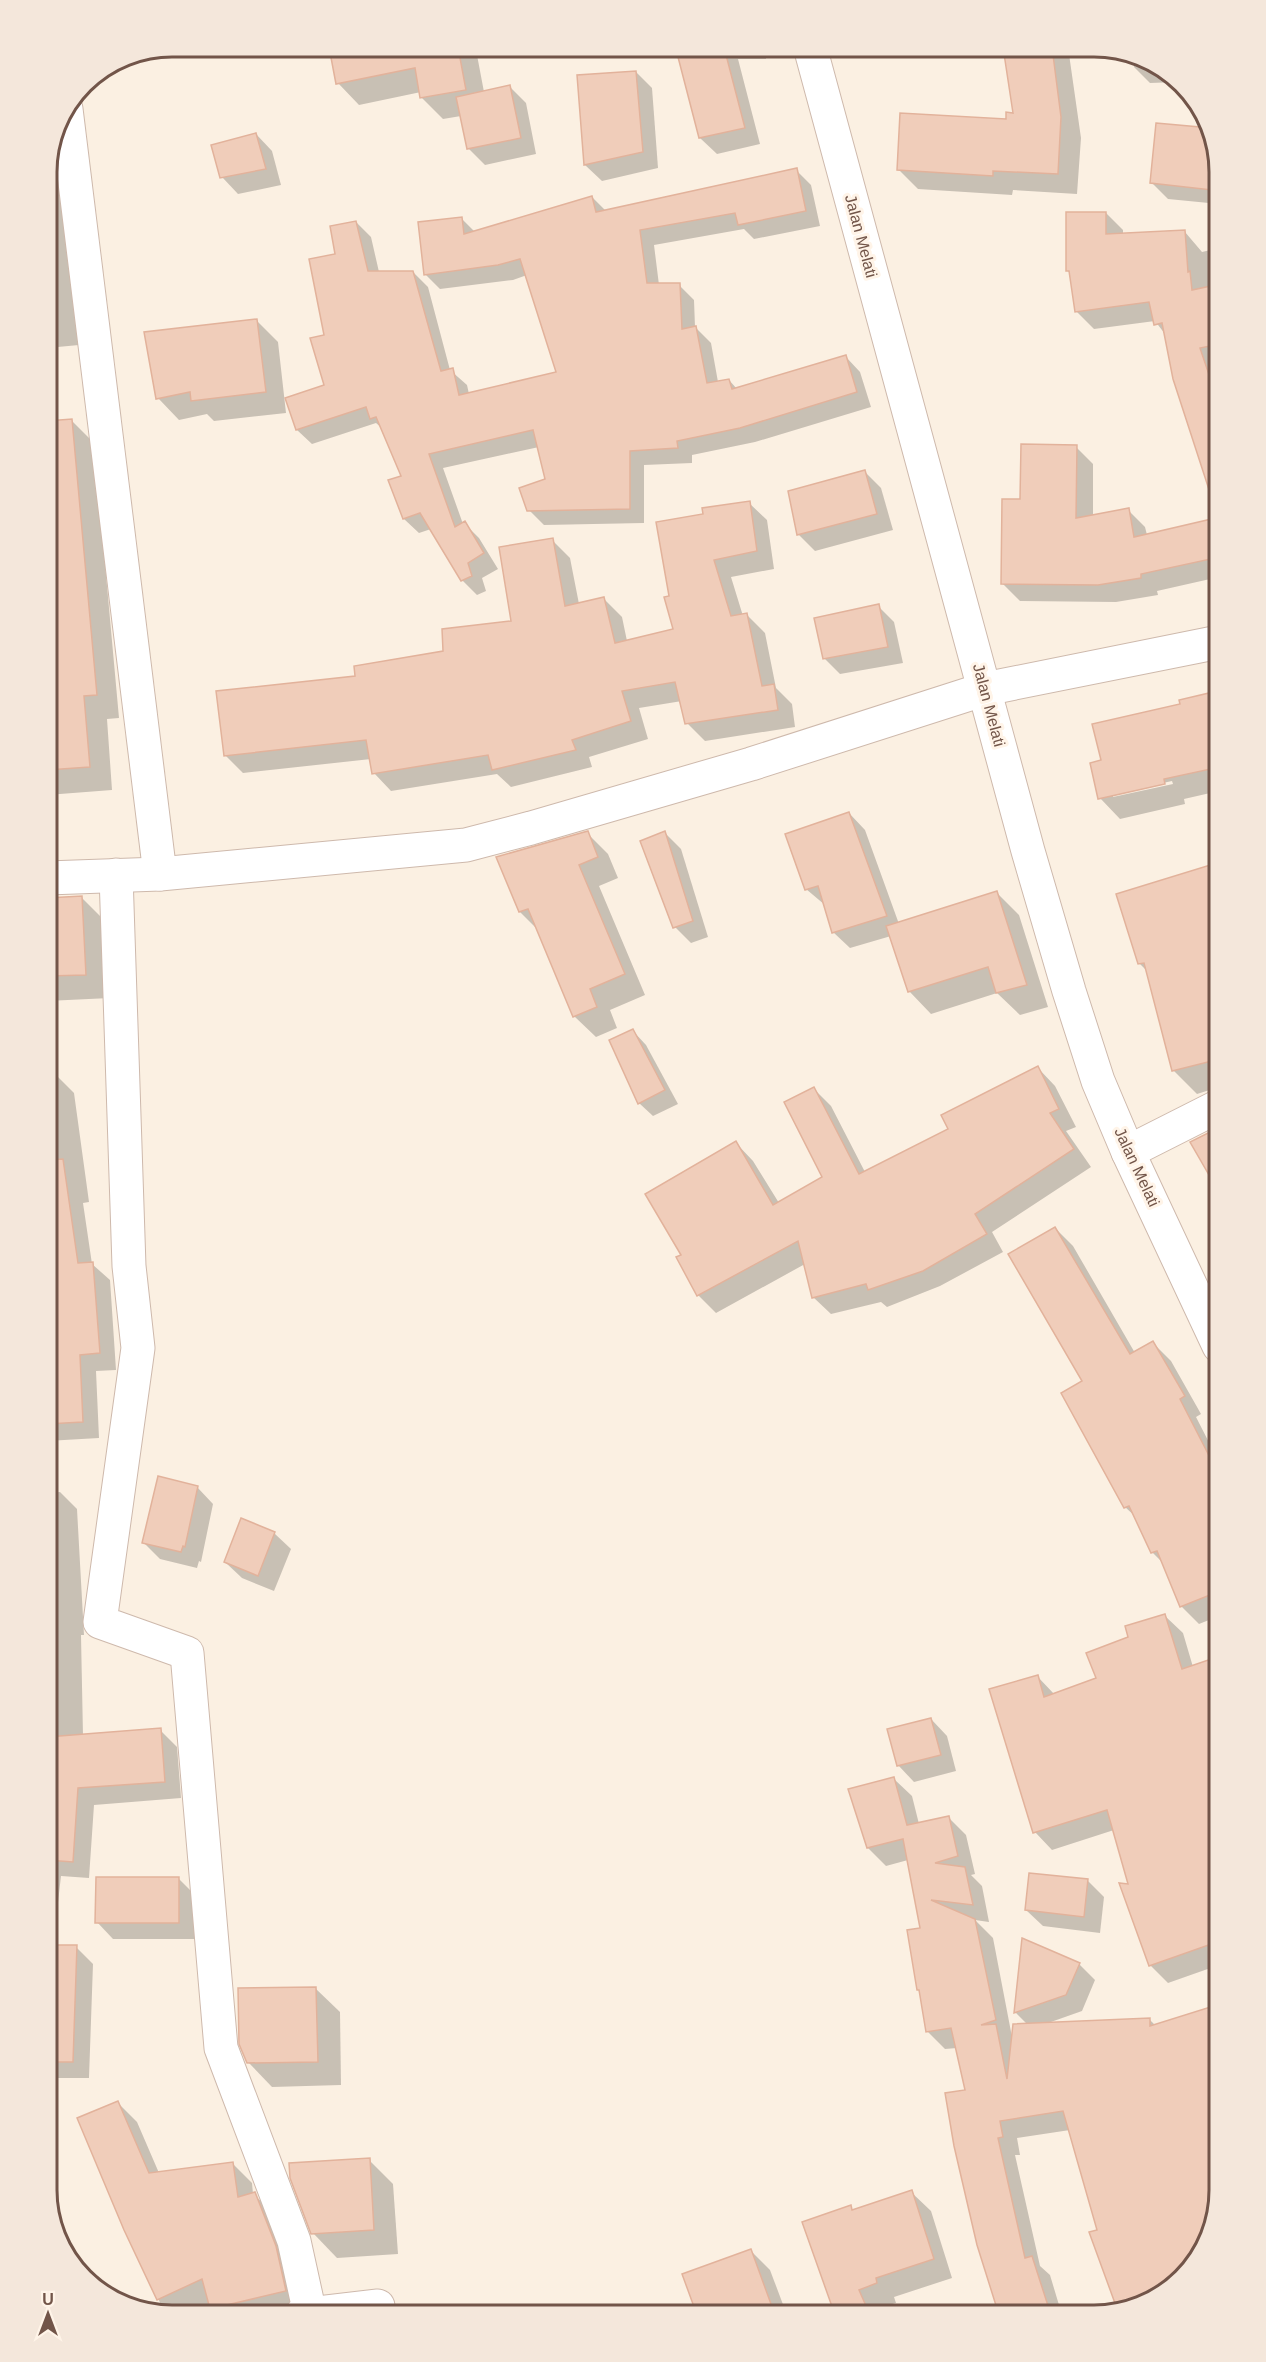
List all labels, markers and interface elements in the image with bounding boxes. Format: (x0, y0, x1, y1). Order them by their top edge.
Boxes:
street label: Jalan Melati (842, 193, 880, 279)
street label: Jalan Melati (970, 662, 1008, 748)
street label: Jalan Melati (1111, 1125, 1163, 1209)
north arrow (18, 2284, 78, 2344)
text: U (42, 2291, 54, 2308)

